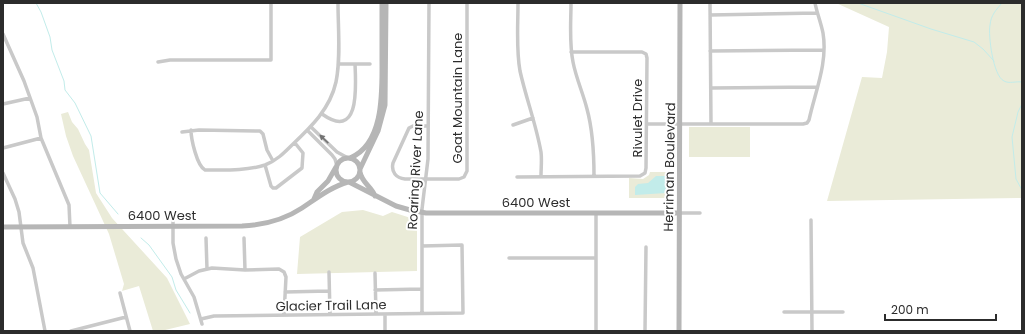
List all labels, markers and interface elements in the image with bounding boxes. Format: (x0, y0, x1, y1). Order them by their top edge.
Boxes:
street label: Goat Mountain Lane (448, 33, 467, 163)
street label: Rivulet Drive (628, 79, 647, 157)
street label: Herriman Boulevard (659, 102, 680, 232)
street label: Roaring River Lane (403, 110, 428, 230)
one-way arrow (319, 135, 329, 144)
street label: 6400 West (502, 193, 571, 212)
street label: 6400 West (128, 206, 197, 225)
street label: Glacier Trail Lane (275, 295, 387, 316)
scale bar (885, 296, 996, 322)
text: 200 m (891, 301, 929, 318)

